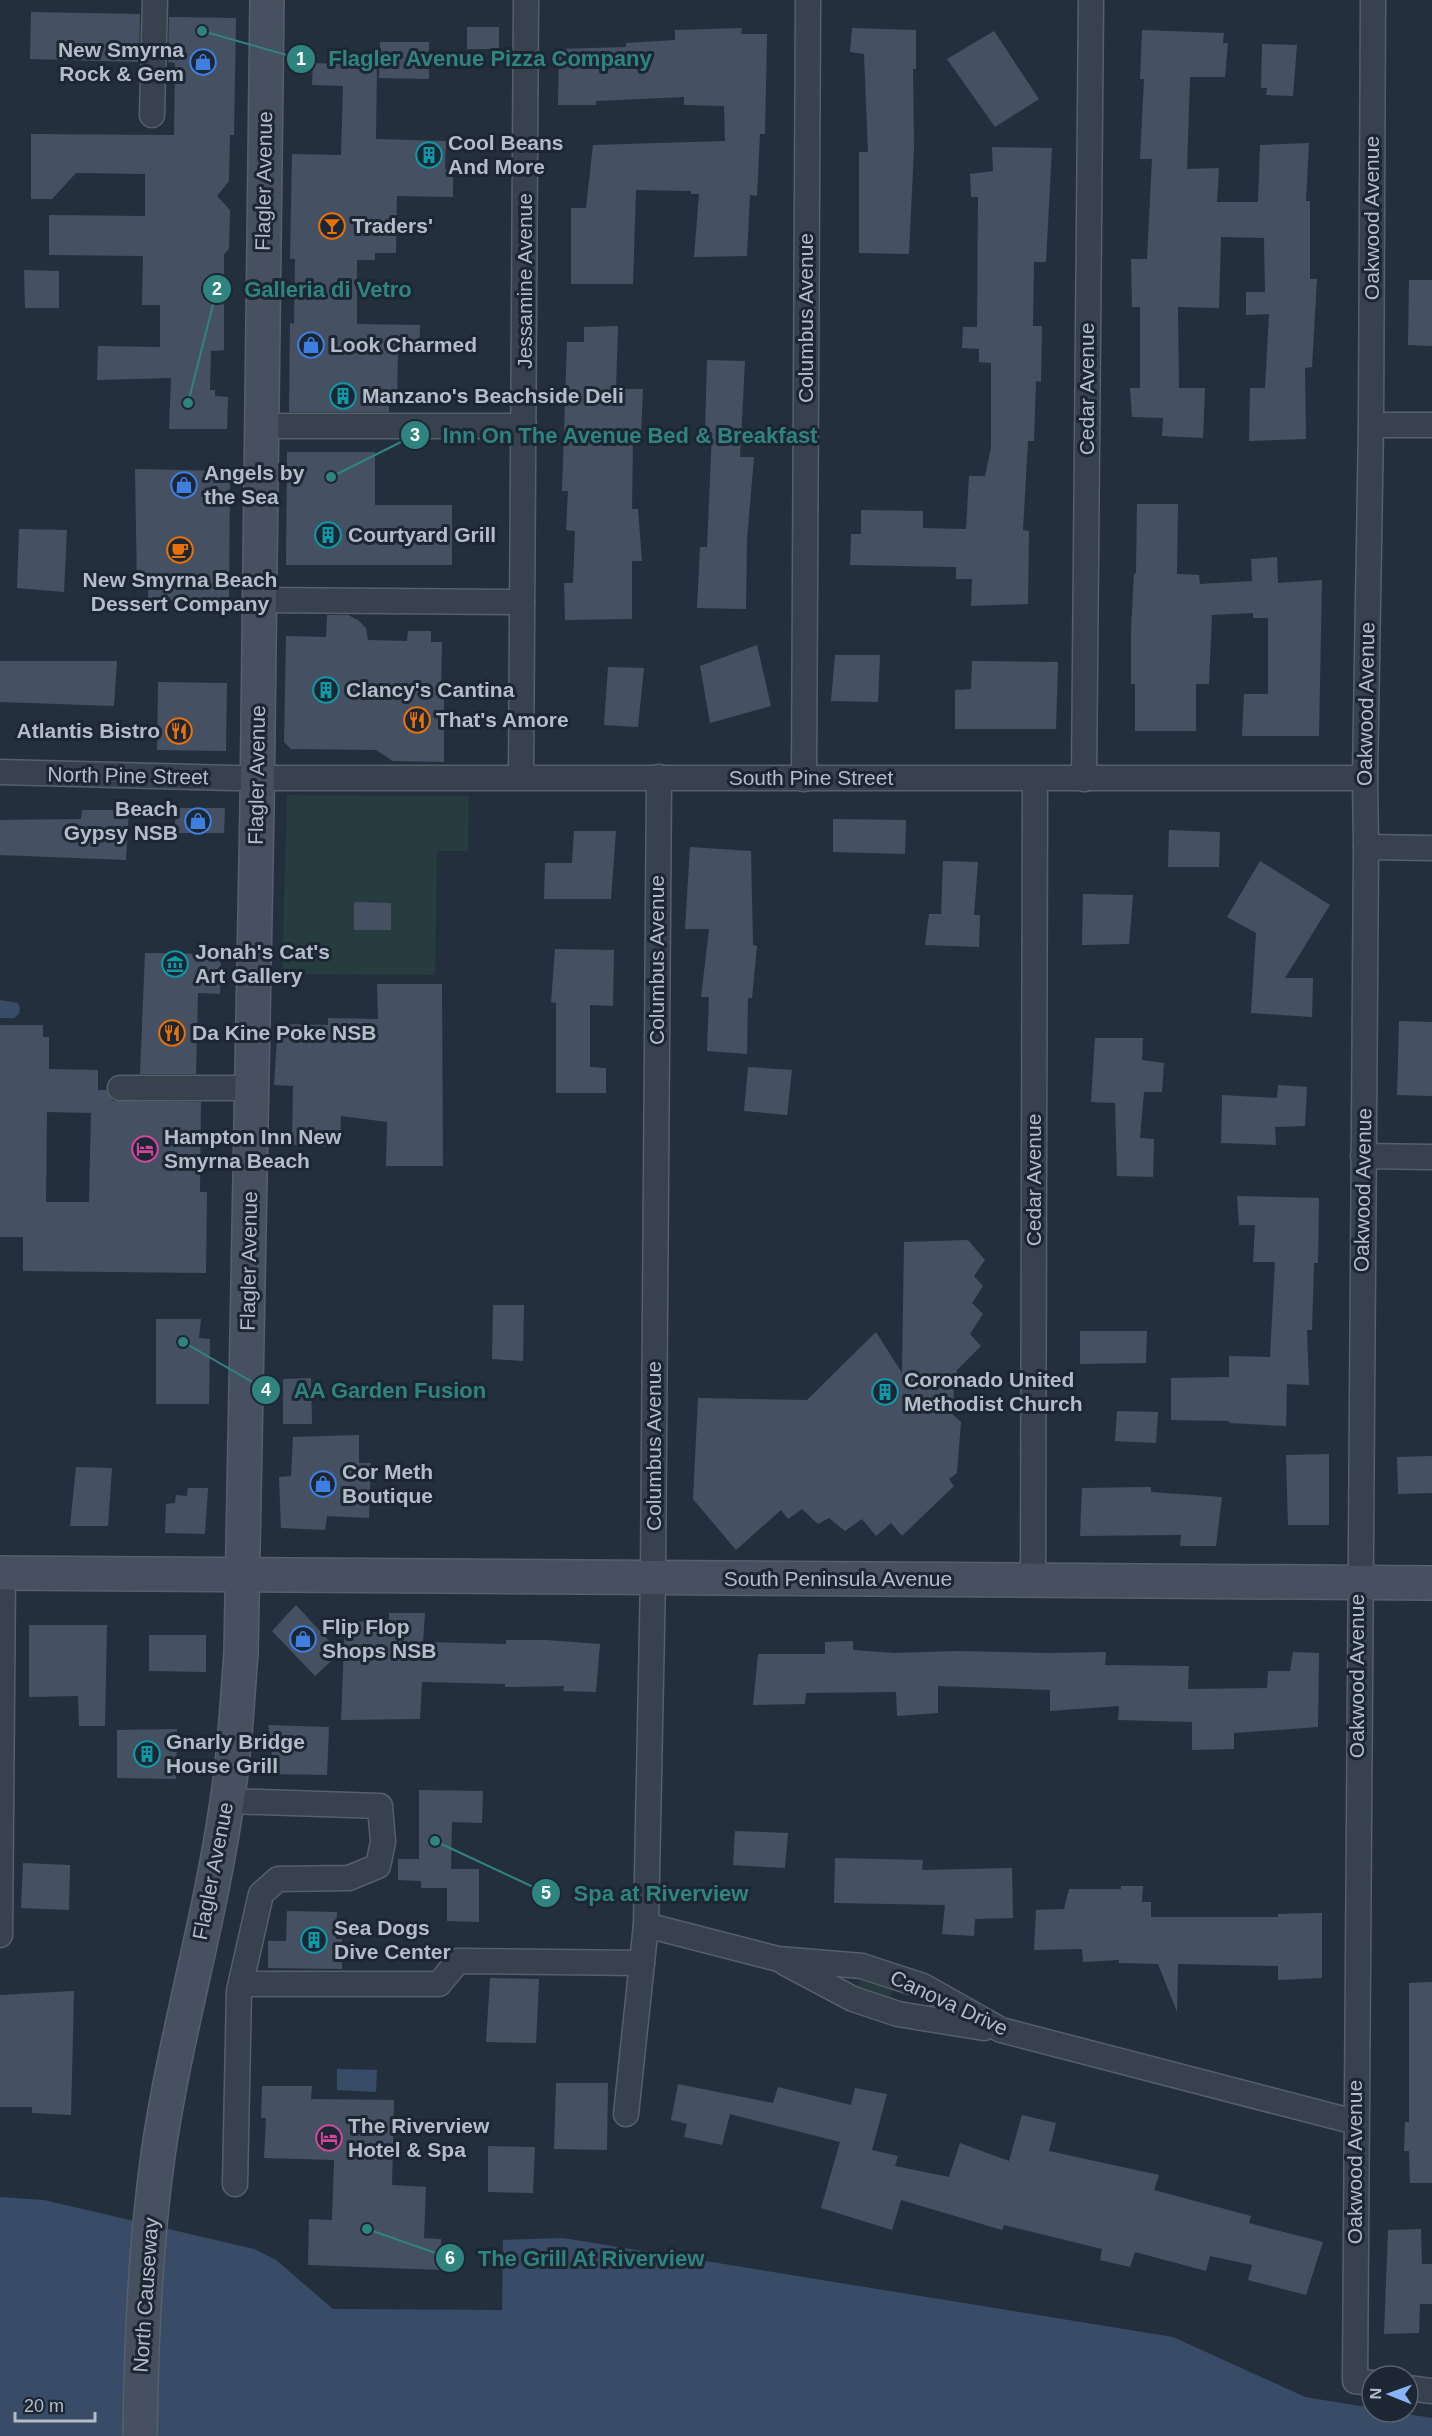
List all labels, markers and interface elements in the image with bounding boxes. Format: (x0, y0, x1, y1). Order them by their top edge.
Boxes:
place label: New Smyrna Rock & Gem (58, 38, 184, 85)
callout: Flagler Avenue Pizza Company (286, 39, 664, 79)
text: Flagler Avenue Pizza Company (328, 46, 653, 71)
shop icon: New Smyrna Rock & Gem (188, 47, 218, 77)
text: 1 (296, 49, 306, 69)
street label: Flagler Avenue (251, 111, 276, 251)
place label: Cool Beans And More (448, 131, 564, 178)
street label: Oakwood Avenue (1360, 136, 1383, 300)
building icon: Cool Beans And More (414, 140, 444, 170)
street label: Jessamine Avenue (513, 193, 536, 369)
bar icon: Traders' (317, 211, 347, 241)
place label: Traders' (352, 214, 433, 237)
street label: Columbus Avenue (794, 233, 817, 403)
callout: Galleria di Vetro (202, 269, 424, 309)
text: Galleria di Vetro (244, 277, 412, 302)
text: 2 (212, 279, 222, 299)
street label: Cedar Avenue (1075, 323, 1098, 455)
shop icon: Look Charmed (296, 330, 326, 360)
place label: Look Charmed (330, 333, 477, 356)
building icon: Manzano's Beachside Deli (328, 381, 358, 411)
place label: Manzano's Beachside Deli (362, 384, 624, 407)
callout: Inn On The Avenue Bed & Breakfast (400, 415, 829, 455)
text: Inn On The Avenue Bed & Breakfast (443, 423, 818, 448)
text: 3 (410, 425, 420, 445)
place label: Angels by the Sea (204, 461, 305, 508)
shop icon: Angels by the Sea (169, 470, 199, 500)
building icon: Courtyard Grill (313, 520, 343, 550)
place label: Courtyard Grill (348, 523, 496, 546)
cafe icon: New Smyrna Beach Dessert Company (165, 535, 195, 565)
place label: New Smyrna Beach Dessert Company (83, 568, 277, 615)
street label: Oakwood Avenue (1353, 622, 1378, 786)
building icon: Clancy's Cantina (311, 675, 341, 705)
place label: Clancy's Cantina (346, 678, 515, 701)
street label: Flagler Avenue (244, 705, 269, 845)
restaurant icon: That's Amore (402, 705, 432, 735)
place label: That's Amore (436, 708, 569, 731)
restaurant icon: Atlantis Bistro (164, 716, 194, 746)
place label: Atlantis Bistro (16, 719, 160, 742)
street label: North Pine Street (47, 763, 209, 788)
street label: South Pine Street (729, 766, 893, 789)
place label: Beach Gypsy NSB (64, 797, 178, 844)
shop icon: Beach Gypsy NSB (183, 806, 213, 836)
street label: Columbus Avenue (645, 875, 668, 1045)
place label: Jonah's Cat's Art Gallery (195, 940, 330, 987)
museum icon: Jonah's Cat's Art Gallery (160, 949, 190, 979)
restaurant icon: Da Kine Poke NSB (157, 1018, 187, 1048)
place label: Da Kine Poke NSB (192, 1021, 376, 1044)
street label: Oakwood Avenue (1350, 1108, 1375, 1272)
street label: Cedar Avenue (1022, 1114, 1045, 1246)
place label: Hampton Inn New Smyrna Beach (164, 1125, 342, 1172)
hotel icon: Hampton Inn New Smyrna Beach (130, 1134, 160, 1164)
street label: Flagler Avenue (236, 1191, 261, 1331)
street label: Columbus Avenue (642, 1361, 665, 1531)
place label: Coronado United Methodist Church (904, 1368, 1083, 1415)
callout: AA Garden Fusion (251, 1370, 499, 1410)
building icon: Coronado United Methodist Church (870, 1377, 900, 1407)
text: AA Garden Fusion (294, 1378, 486, 1403)
text: 4 (261, 1380, 271, 1400)
place label: Cor Meth Boutique (342, 1460, 433, 1507)
shop icon: Cor Meth Boutique (308, 1469, 338, 1499)
street label: South Peninsula Avenue (724, 1567, 952, 1590)
street label: Oakwood Avenue (1345, 1594, 1368, 1758)
place label: Flip Flop Shops NSB (322, 1615, 436, 1662)
shop icon: Flip Flop Shops NSB (288, 1624, 318, 1654)
place label: Gnarly Bridge House Grill (166, 1730, 305, 1777)
building icon: Gnarly Bridge House Grill (132, 1739, 162, 1769)
street label: Flagler Avenue (188, 1800, 237, 1942)
callout: Spa at Riverview (531, 1873, 760, 1913)
text: Spa at Riverview (574, 1881, 749, 1906)
text: 5 (541, 1883, 551, 1903)
place label: Sea Dogs Dive Center (334, 1916, 451, 1963)
building icon: Sea Dogs Dive Center (299, 1925, 329, 1955)
street label: Canova Drive (887, 1965, 1012, 2040)
street label: Oakwood Avenue (1343, 2080, 1366, 2244)
place label: The Riverview Hotel & Spa (348, 2114, 490, 2161)
hotel icon: The Riverview Hotel & Spa (314, 2123, 344, 2153)
street label: North Causeway (129, 2216, 162, 2373)
callout: The Grill At Riverview (435, 2238, 716, 2278)
text: The Grill At Riverview (478, 2246, 705, 2271)
text: 6 (445, 2248, 455, 2268)
north arrow (1360, 2364, 1420, 2424)
scale bar (15, 2385, 94, 2423)
text: N (1367, 2388, 1384, 2400)
text: 20 m (24, 2396, 64, 2416)

